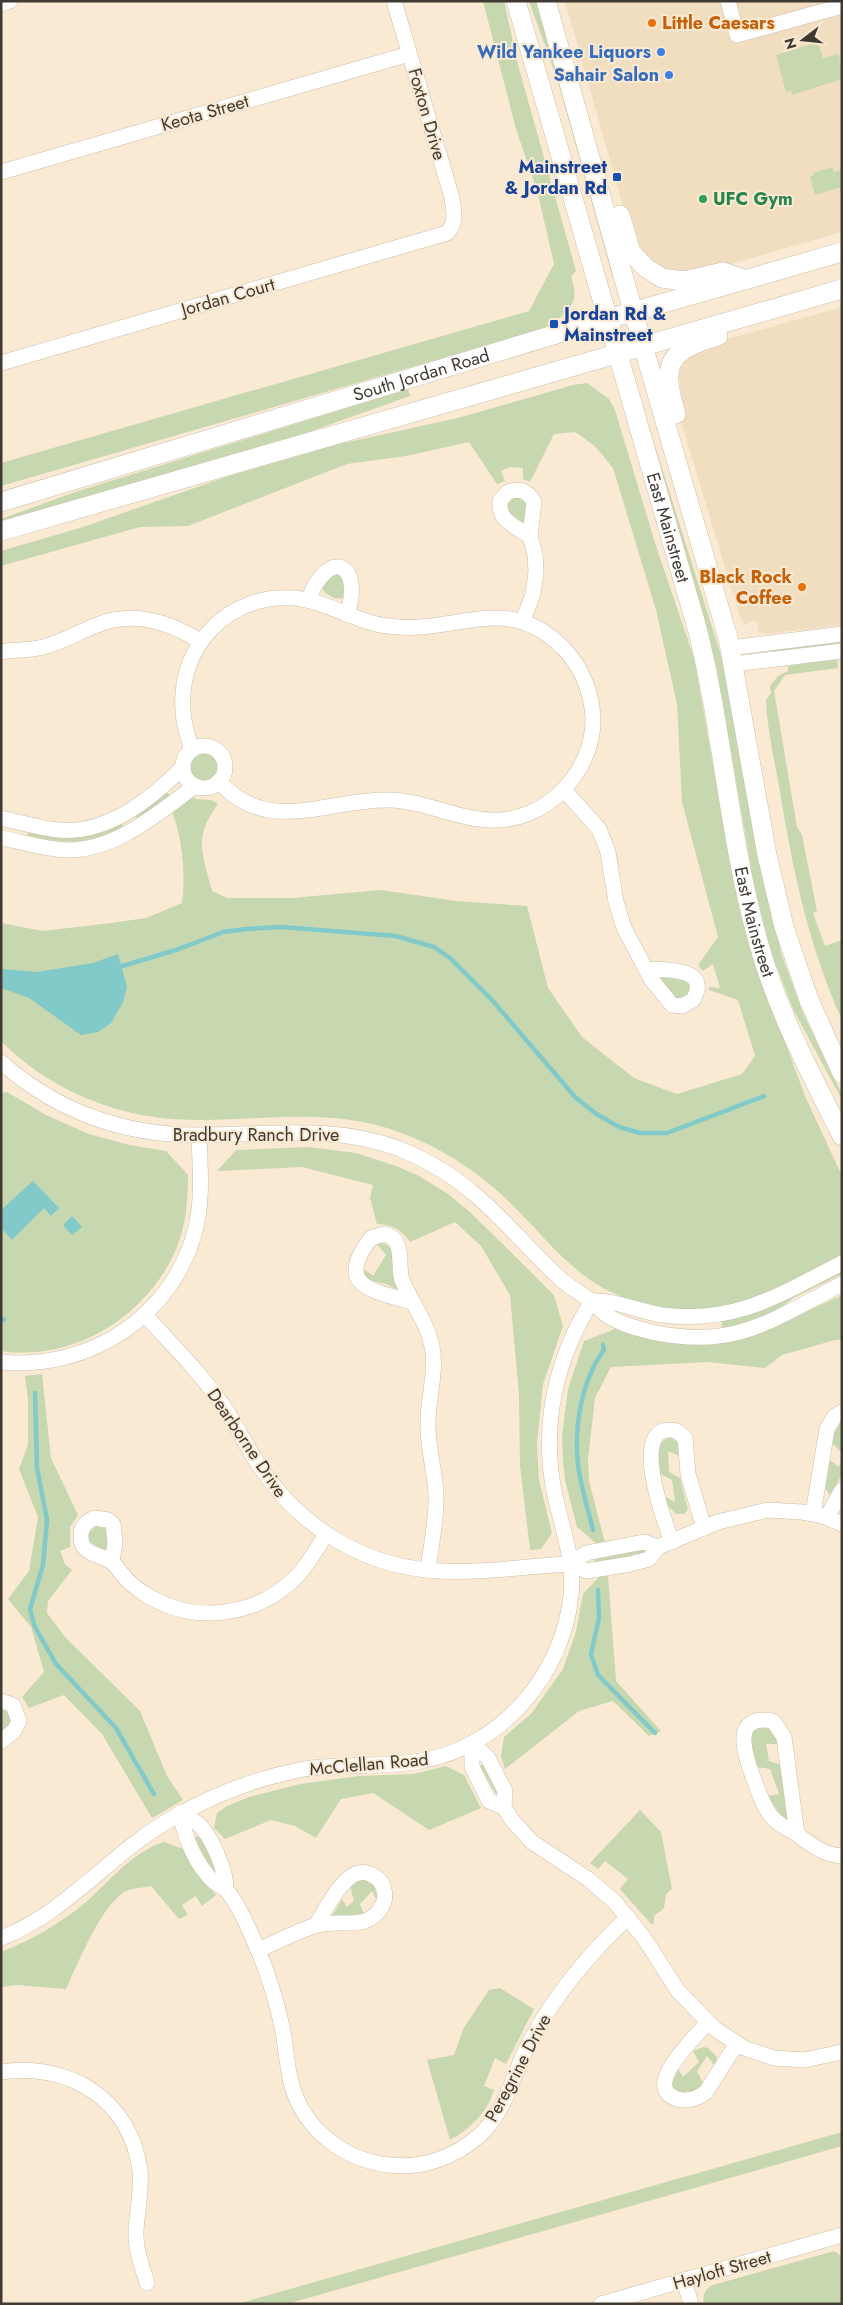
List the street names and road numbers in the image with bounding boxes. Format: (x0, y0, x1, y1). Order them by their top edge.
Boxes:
street label: Foxton Drive (401, 65, 453, 163)
street label: Keota Street (158, 88, 253, 138)
street label: Jordan Court (176, 271, 278, 323)
street label: South Jordan Road (350, 342, 493, 408)
street label: East Mainstreet (640, 469, 696, 586)
street label: East Mainstreet (728, 864, 782, 981)
street label: Bradbury Ranch Drive (173, 1122, 339, 1148)
street label: Dearborne Drive (201, 1383, 293, 1503)
street label: McClellan Road (308, 1746, 430, 1782)
street label: Peregrine Drive (479, 2009, 557, 2127)
street label: Hayloft Street (670, 2243, 775, 2296)

